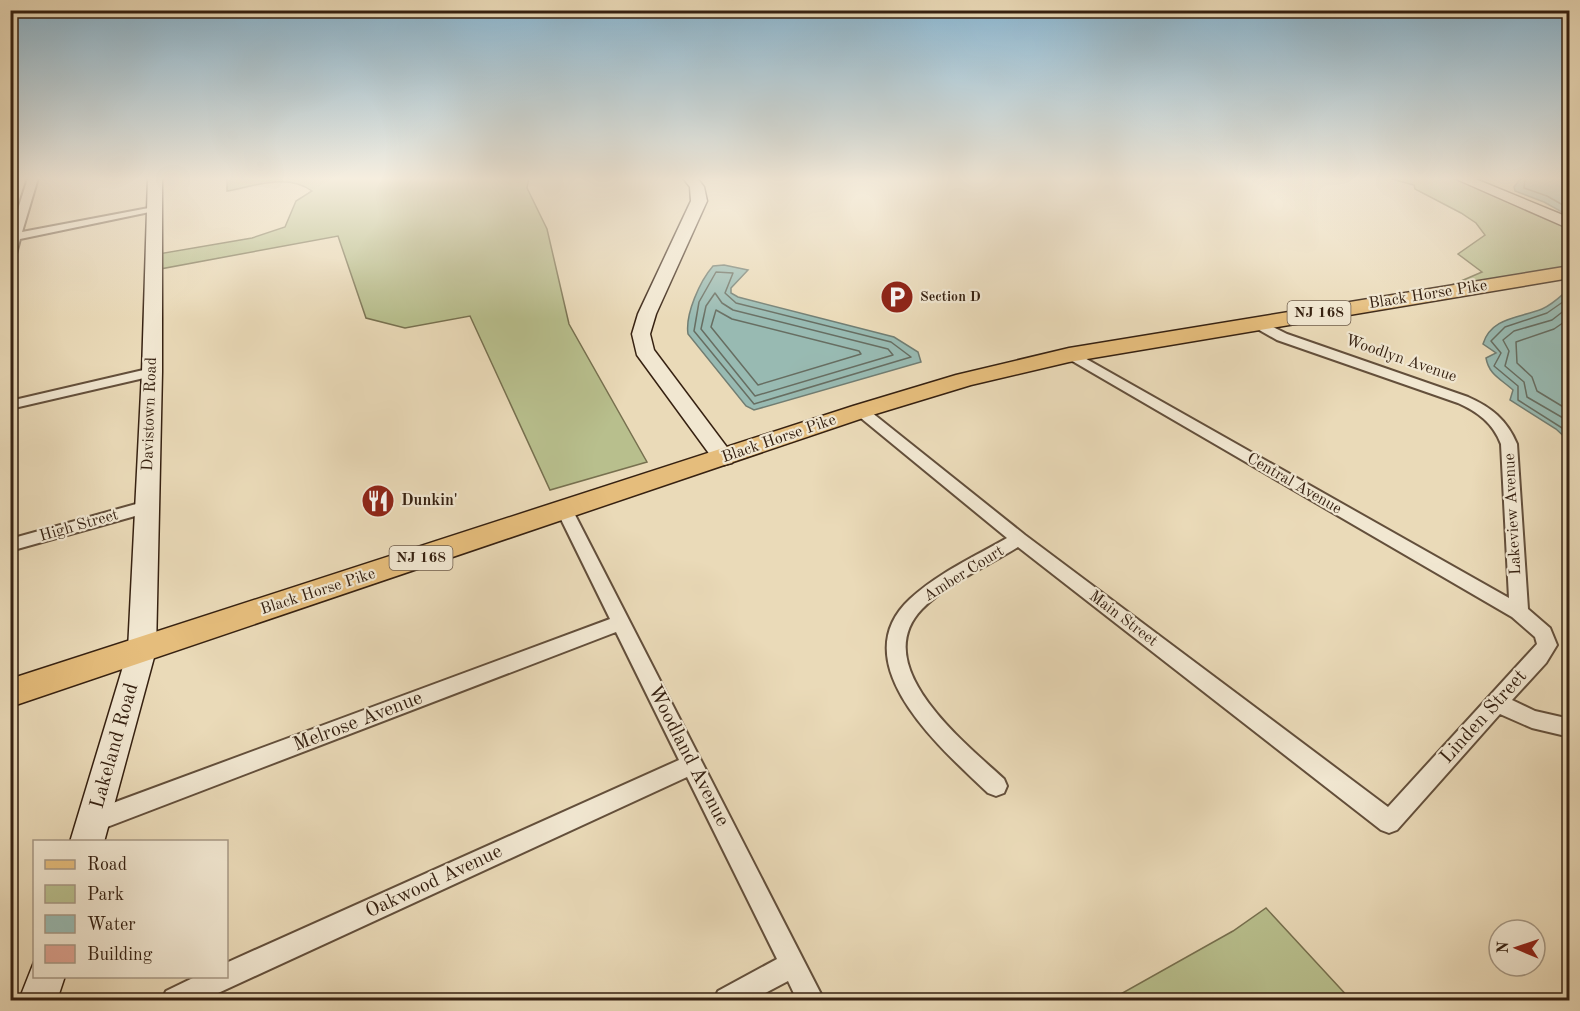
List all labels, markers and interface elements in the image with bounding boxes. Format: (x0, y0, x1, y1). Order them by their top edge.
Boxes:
street label: Black Horse Pike (1368, 278, 1488, 312)
parking icon: Section D (879, 279, 915, 315)
place label: Section D (920, 290, 981, 304)
road number: NJ 168 (1288, 301, 1350, 325)
street label: Woodlyn Avenue (1343, 332, 1459, 386)
street label: Davistown Road (140, 357, 160, 471)
street label: Black Horse Pike (720, 412, 838, 466)
street label: Central Avenue (1244, 450, 1344, 518)
street label: Lakeview Avenue (1502, 453, 1524, 575)
restaurant icon: Dunkin' (360, 483, 396, 519)
place label: Dunkin' (401, 493, 458, 509)
street label: High Street (38, 507, 121, 545)
street label: Amber Court (921, 543, 1007, 605)
road number: NJ 168 (390, 546, 452, 570)
street label: Black Horse Pike (259, 566, 377, 618)
street label: Main Street (1086, 588, 1161, 650)
street label: Linden Street (1437, 666, 1531, 768)
street label: Lakeland Road (88, 681, 142, 811)
street label: Woodland Avenue (644, 682, 732, 830)
street label: Melrose Avenue (291, 688, 425, 756)
legend (33, 840, 228, 978)
street label: Oakwood Avenue (363, 842, 505, 922)
text: Road (87, 856, 127, 874)
text: Park (87, 886, 124, 904)
text: Water (87, 916, 136, 934)
north arrow (1487, 918, 1547, 978)
text: N (1496, 940, 1512, 954)
text: Building (87, 946, 153, 964)

